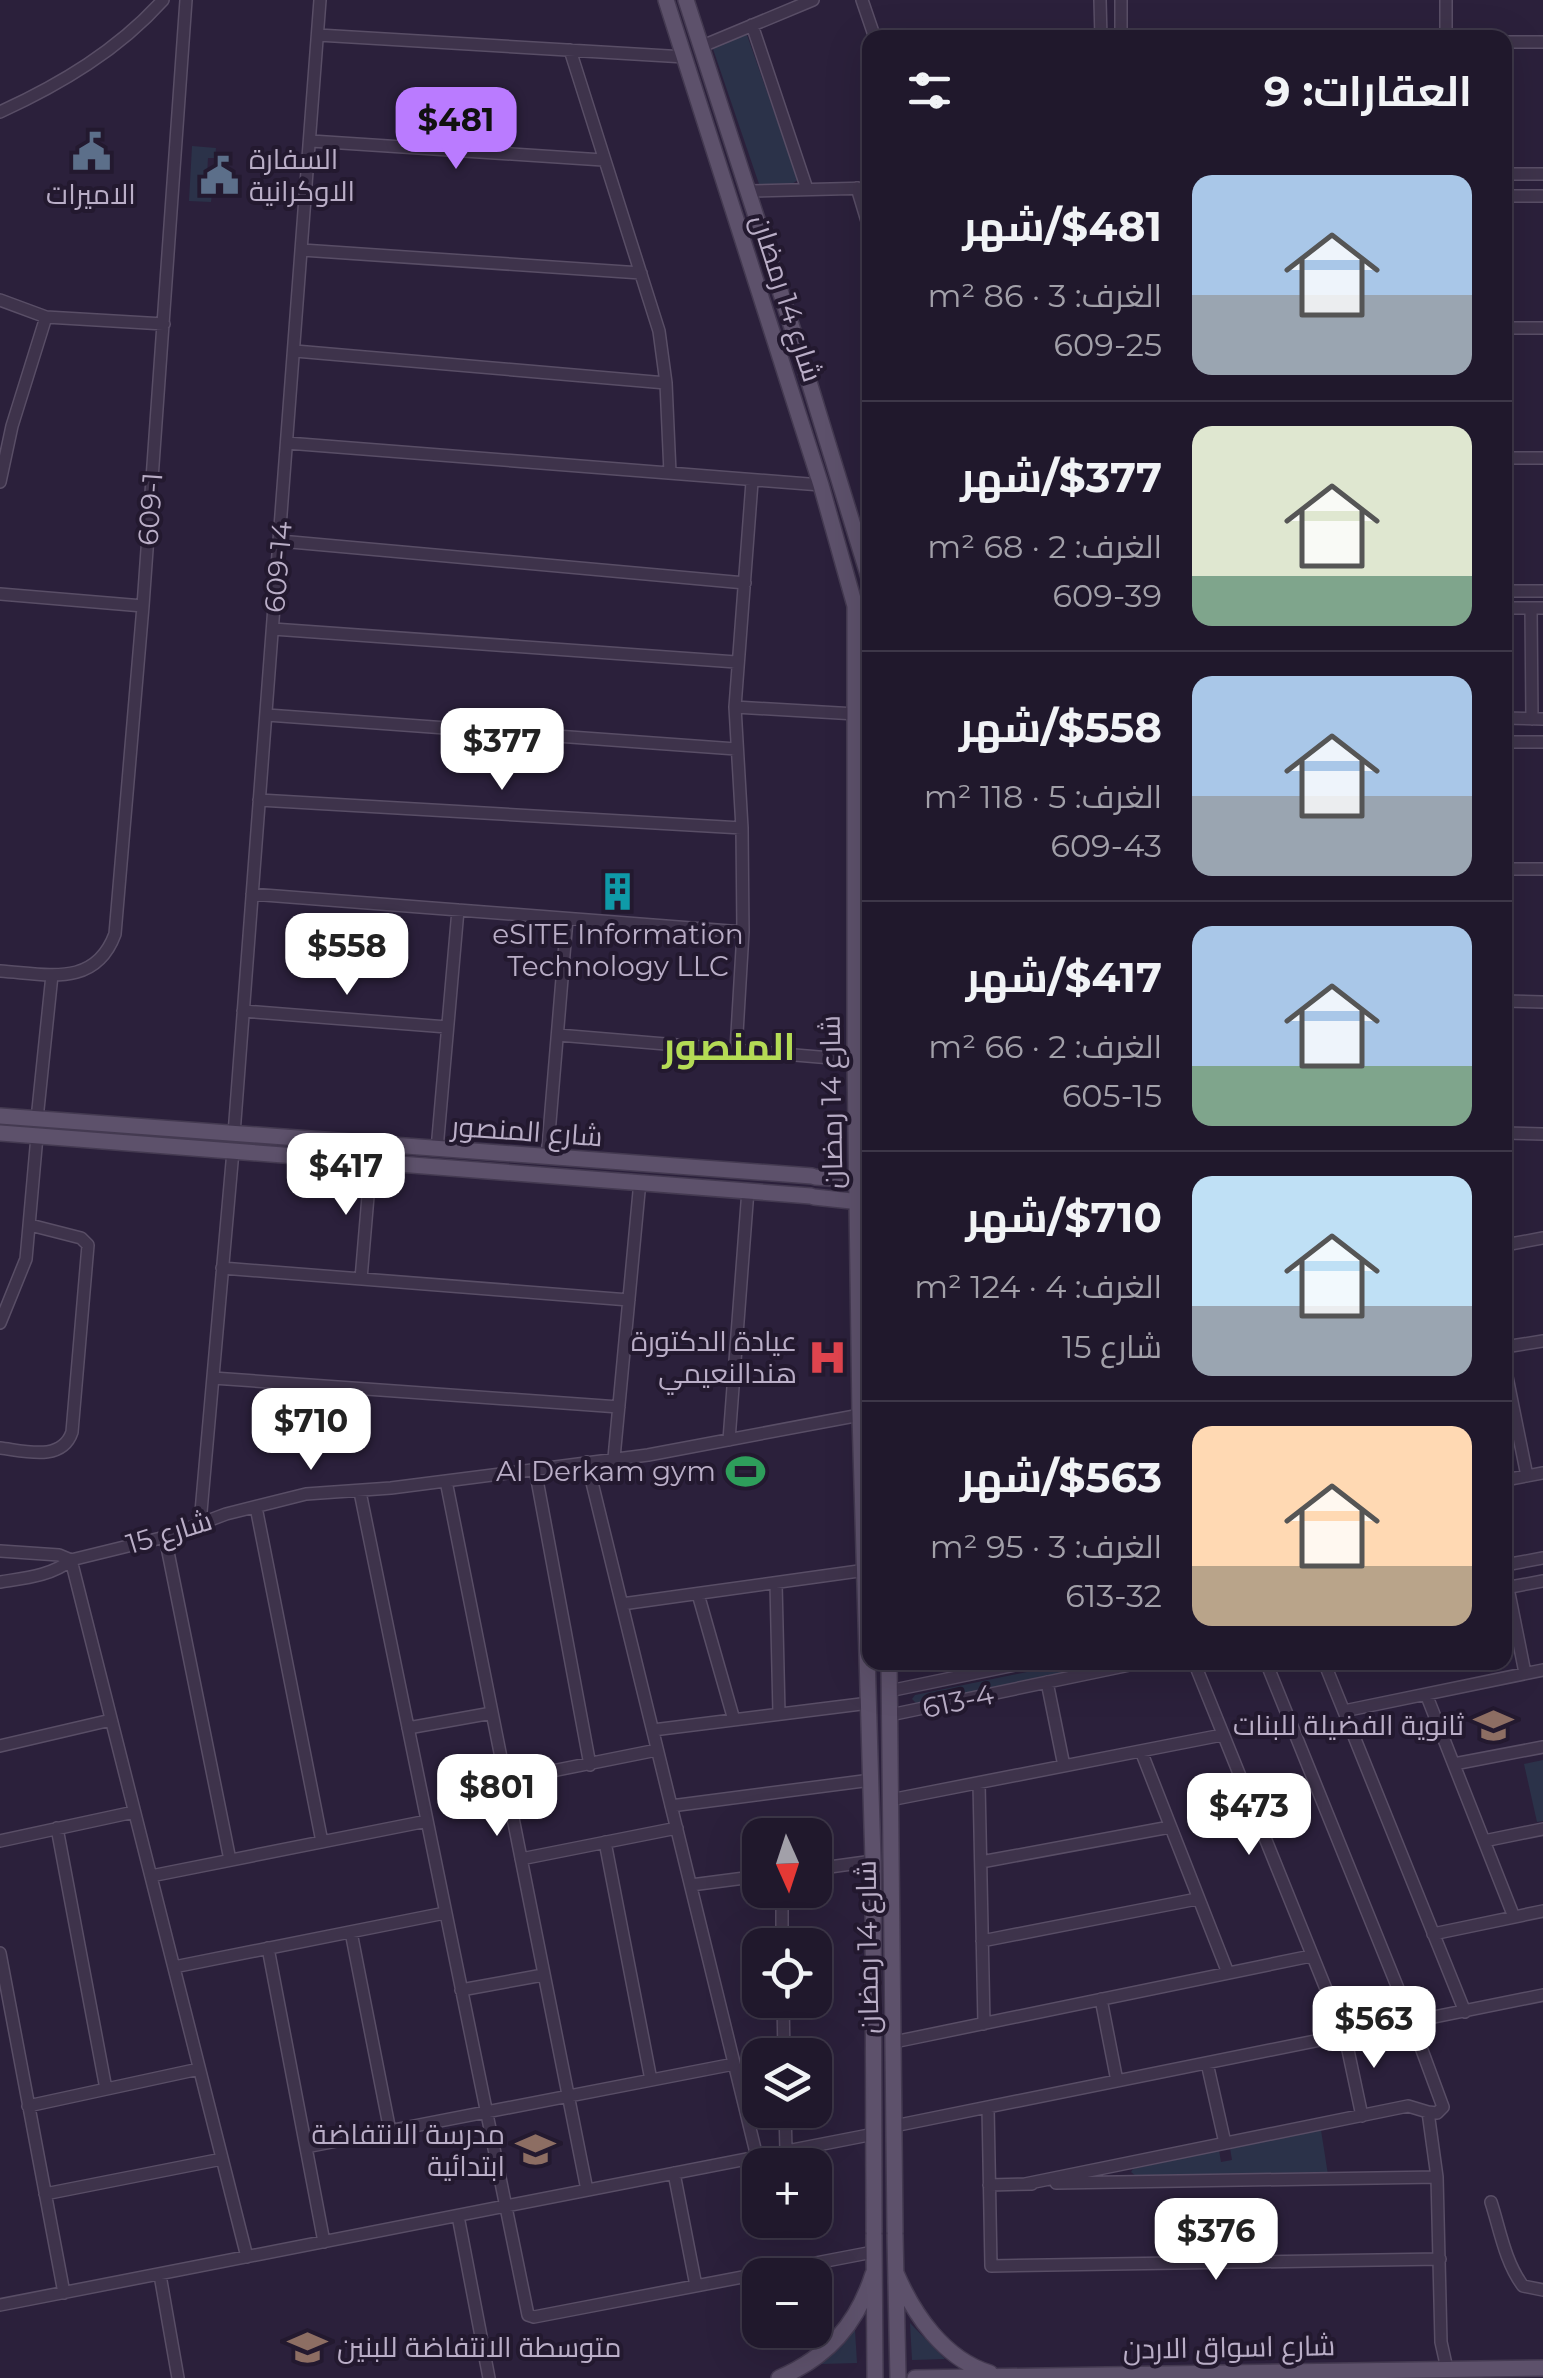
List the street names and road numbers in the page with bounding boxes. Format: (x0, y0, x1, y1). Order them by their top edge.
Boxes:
street label: شارع 14 رمضان (742, 210, 830, 386)
street label: 609-1 (130, 471, 170, 547)
street label: 609-14 (257, 519, 299, 614)
street label: شارع 14 رمضان (812, 1015, 852, 1189)
street label: شارع المنصور (448, 1109, 604, 1155)
street label: شارع 15 (122, 1503, 216, 1563)
street label: 613-4 (919, 1677, 997, 1725)
street label: شارع 14 رمضان (848, 1860, 888, 2034)
street label: شارع اسواق الاردن (1122, 2328, 1336, 2368)

